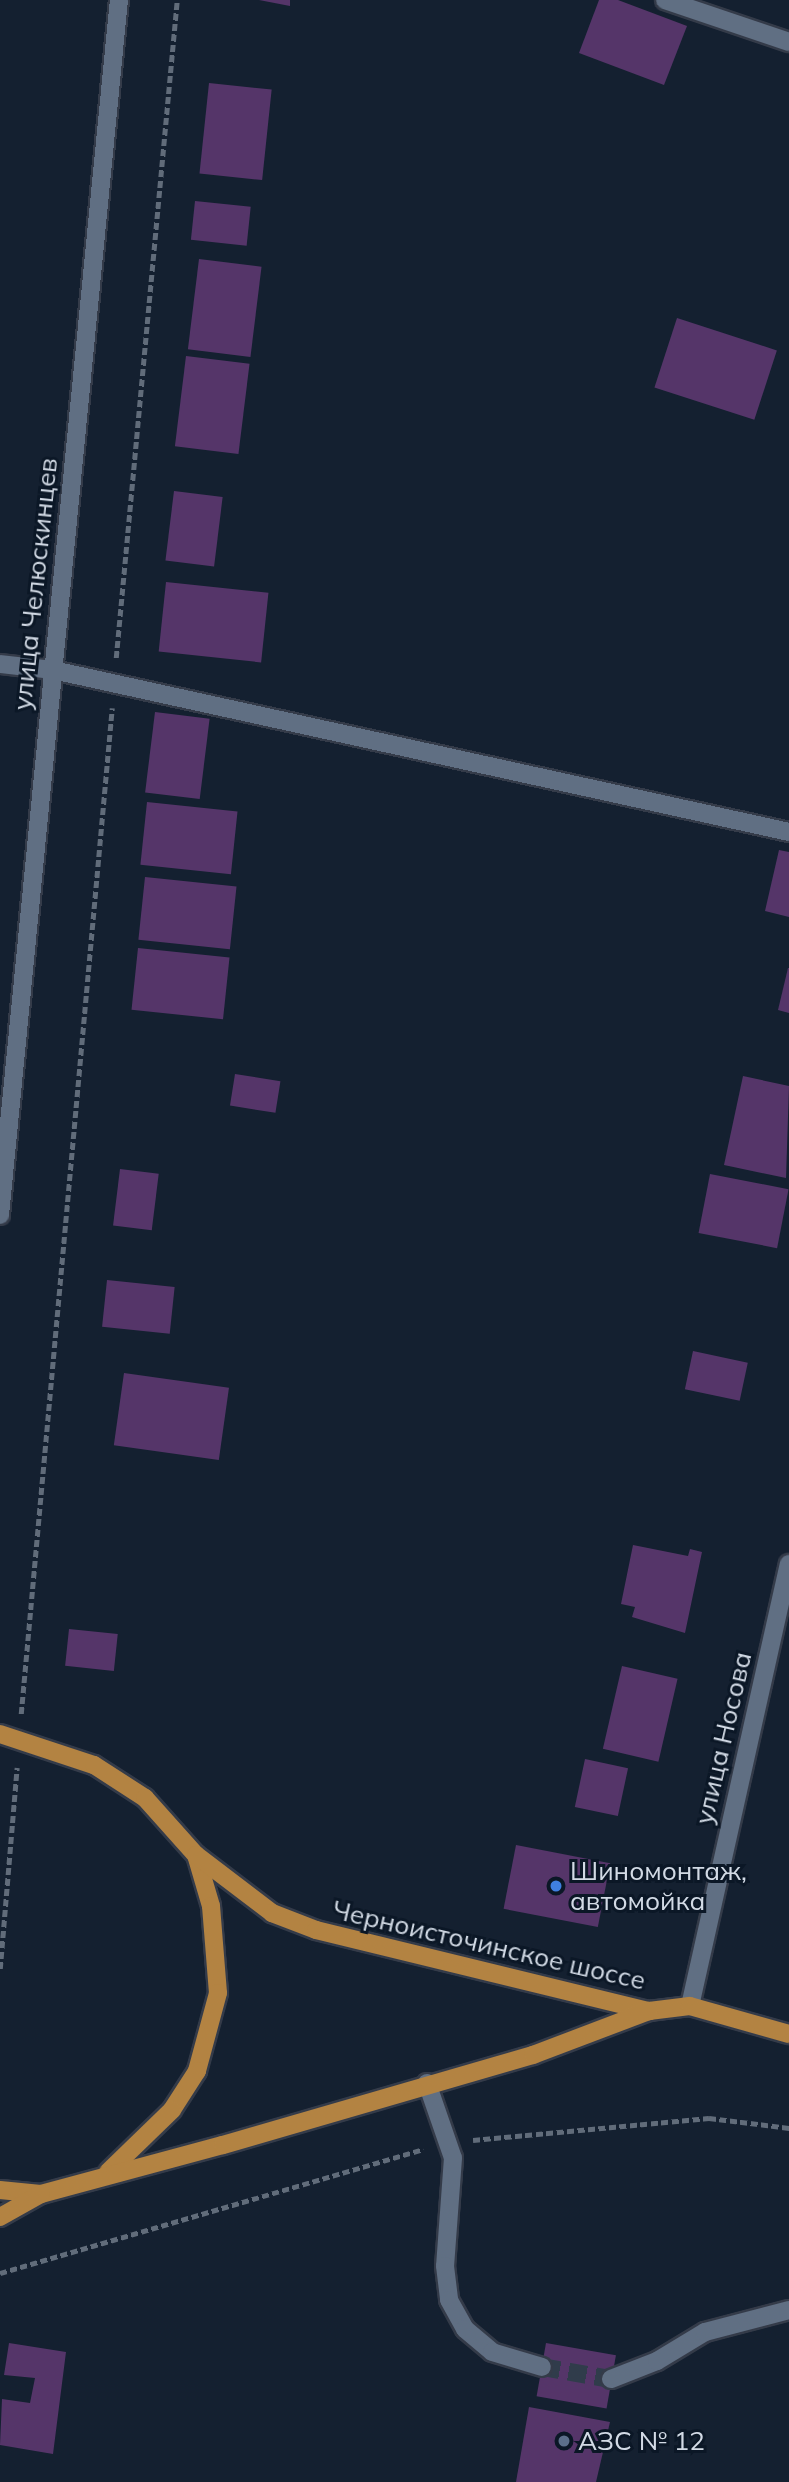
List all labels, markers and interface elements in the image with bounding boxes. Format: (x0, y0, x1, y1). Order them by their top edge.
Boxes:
street label: улица Челюскинцев (6, 456, 64, 712)
street label: улица Носова (688, 1649, 758, 1827)
place label: Шиномонтаж, автомойка (570, 1855, 747, 1916)
marker: Шиномонтаж, автомойка (548, 1878, 564, 1894)
street label: Черноисточинское шоссе (329, 1894, 649, 1996)
place label: АЗС № 12 (578, 2425, 705, 2457)
marker: АЗС № 12 (556, 2433, 572, 2449)

